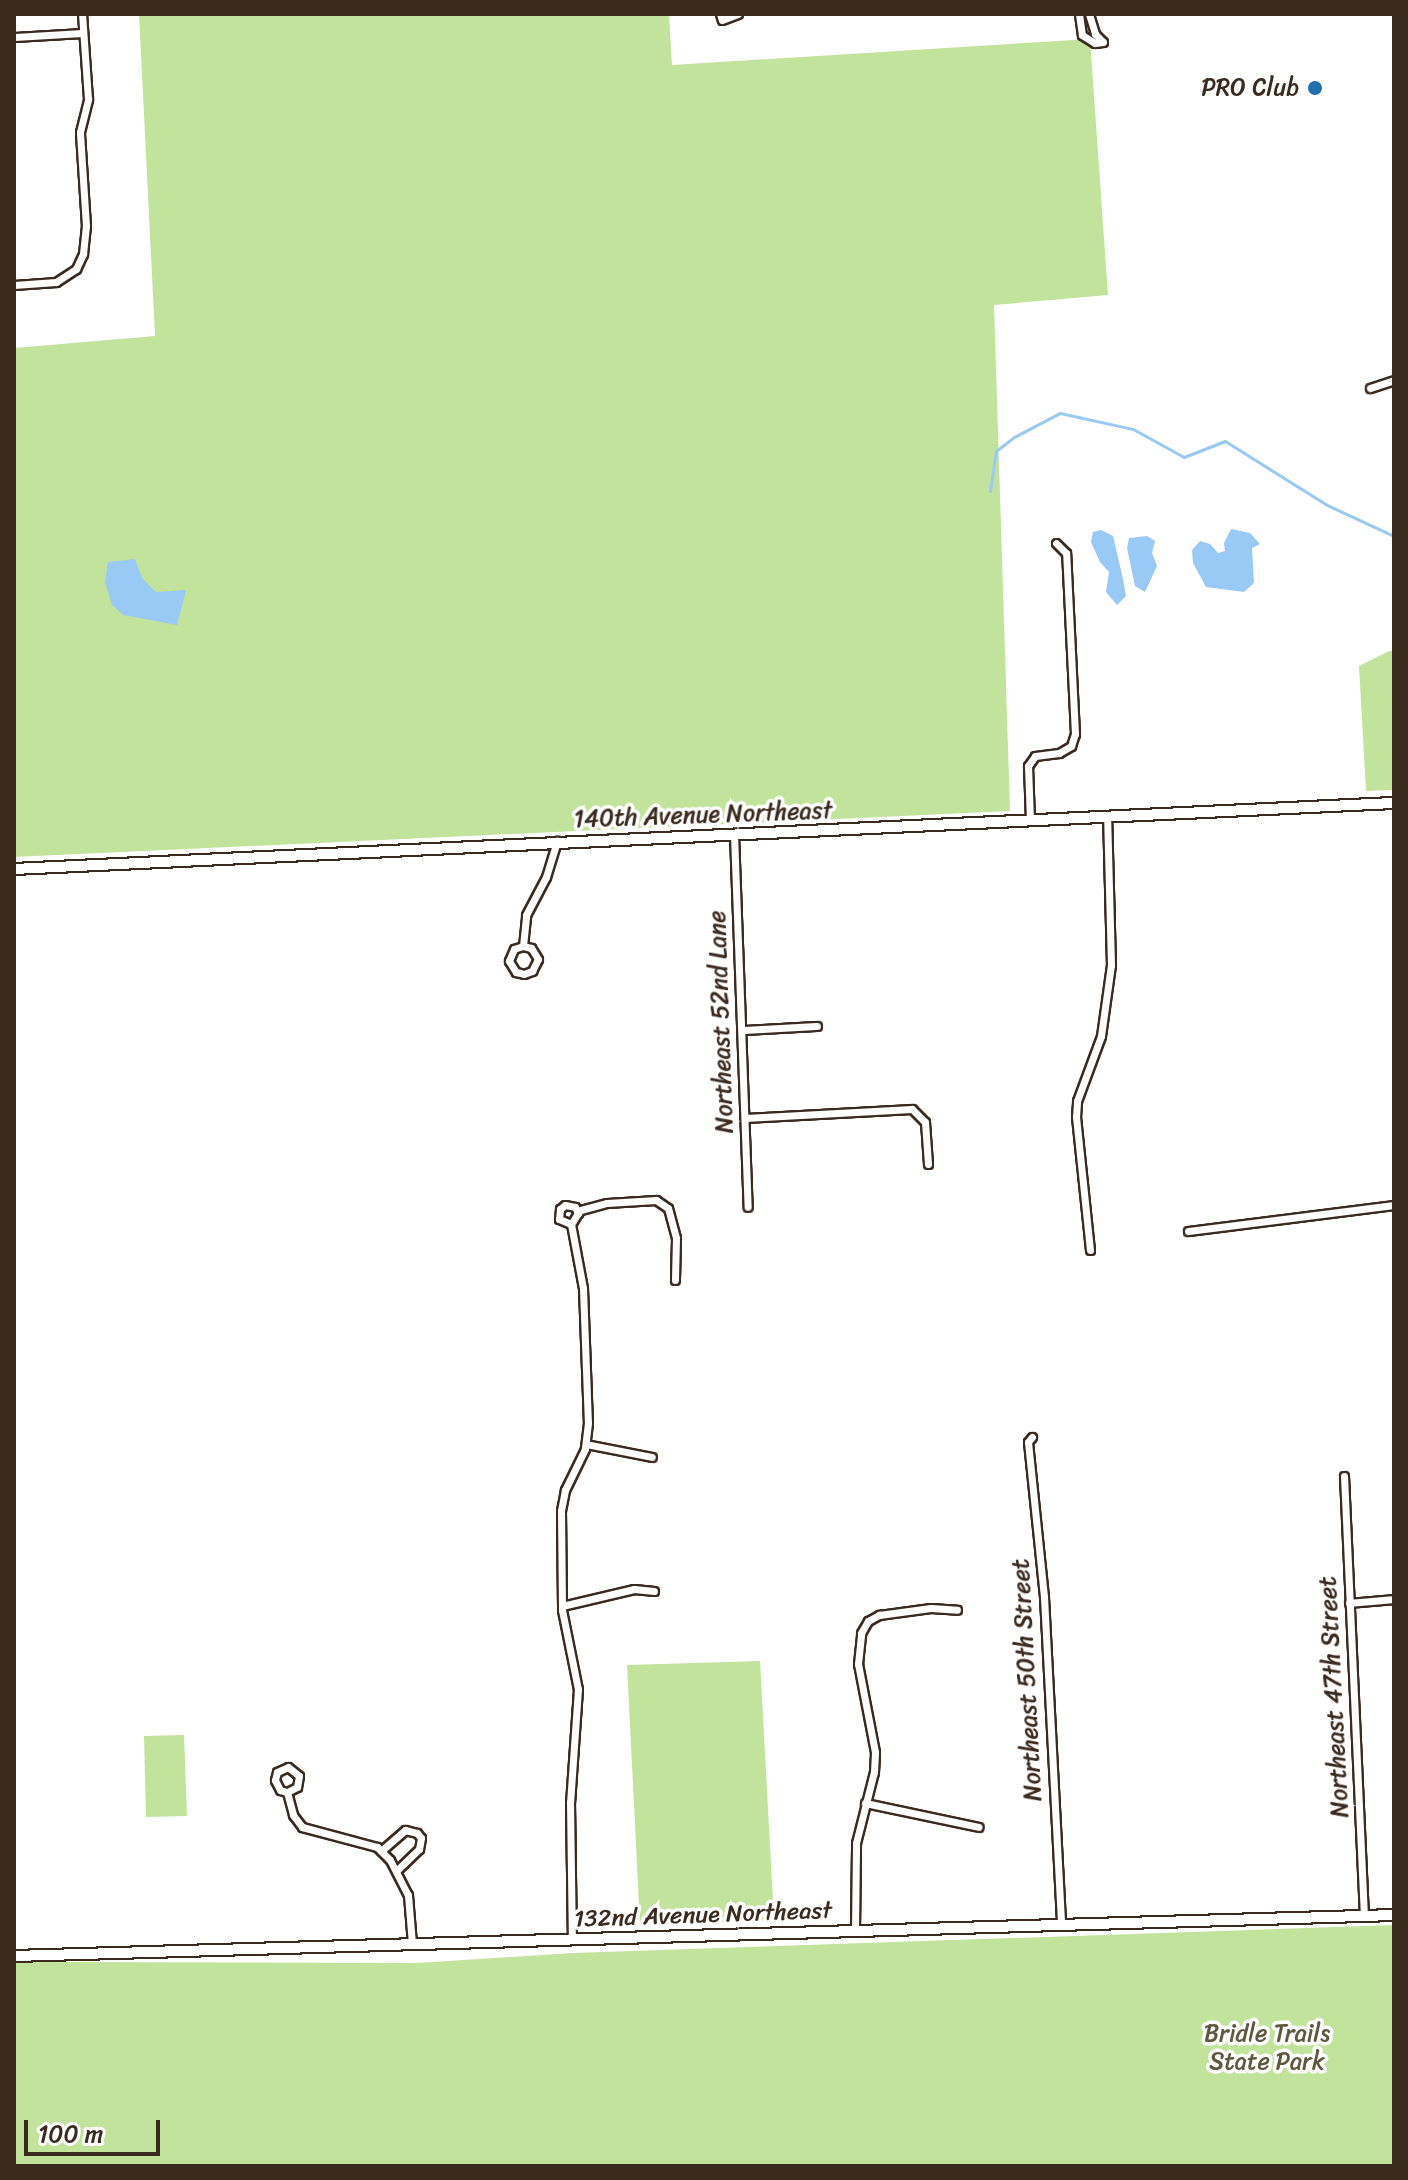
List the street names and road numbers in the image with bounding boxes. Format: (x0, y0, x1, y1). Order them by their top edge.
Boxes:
street label: 140th Avenue Northeast (572, 796, 834, 834)
street label: Northeast 52nd Lane (703, 910, 739, 1134)
street label: Northeast 50th Street (1006, 1558, 1048, 1802)
street label: Northeast 47th Street (1313, 1576, 1355, 1818)
street label: 132nd Avenue Northeast (573, 1896, 833, 1934)

